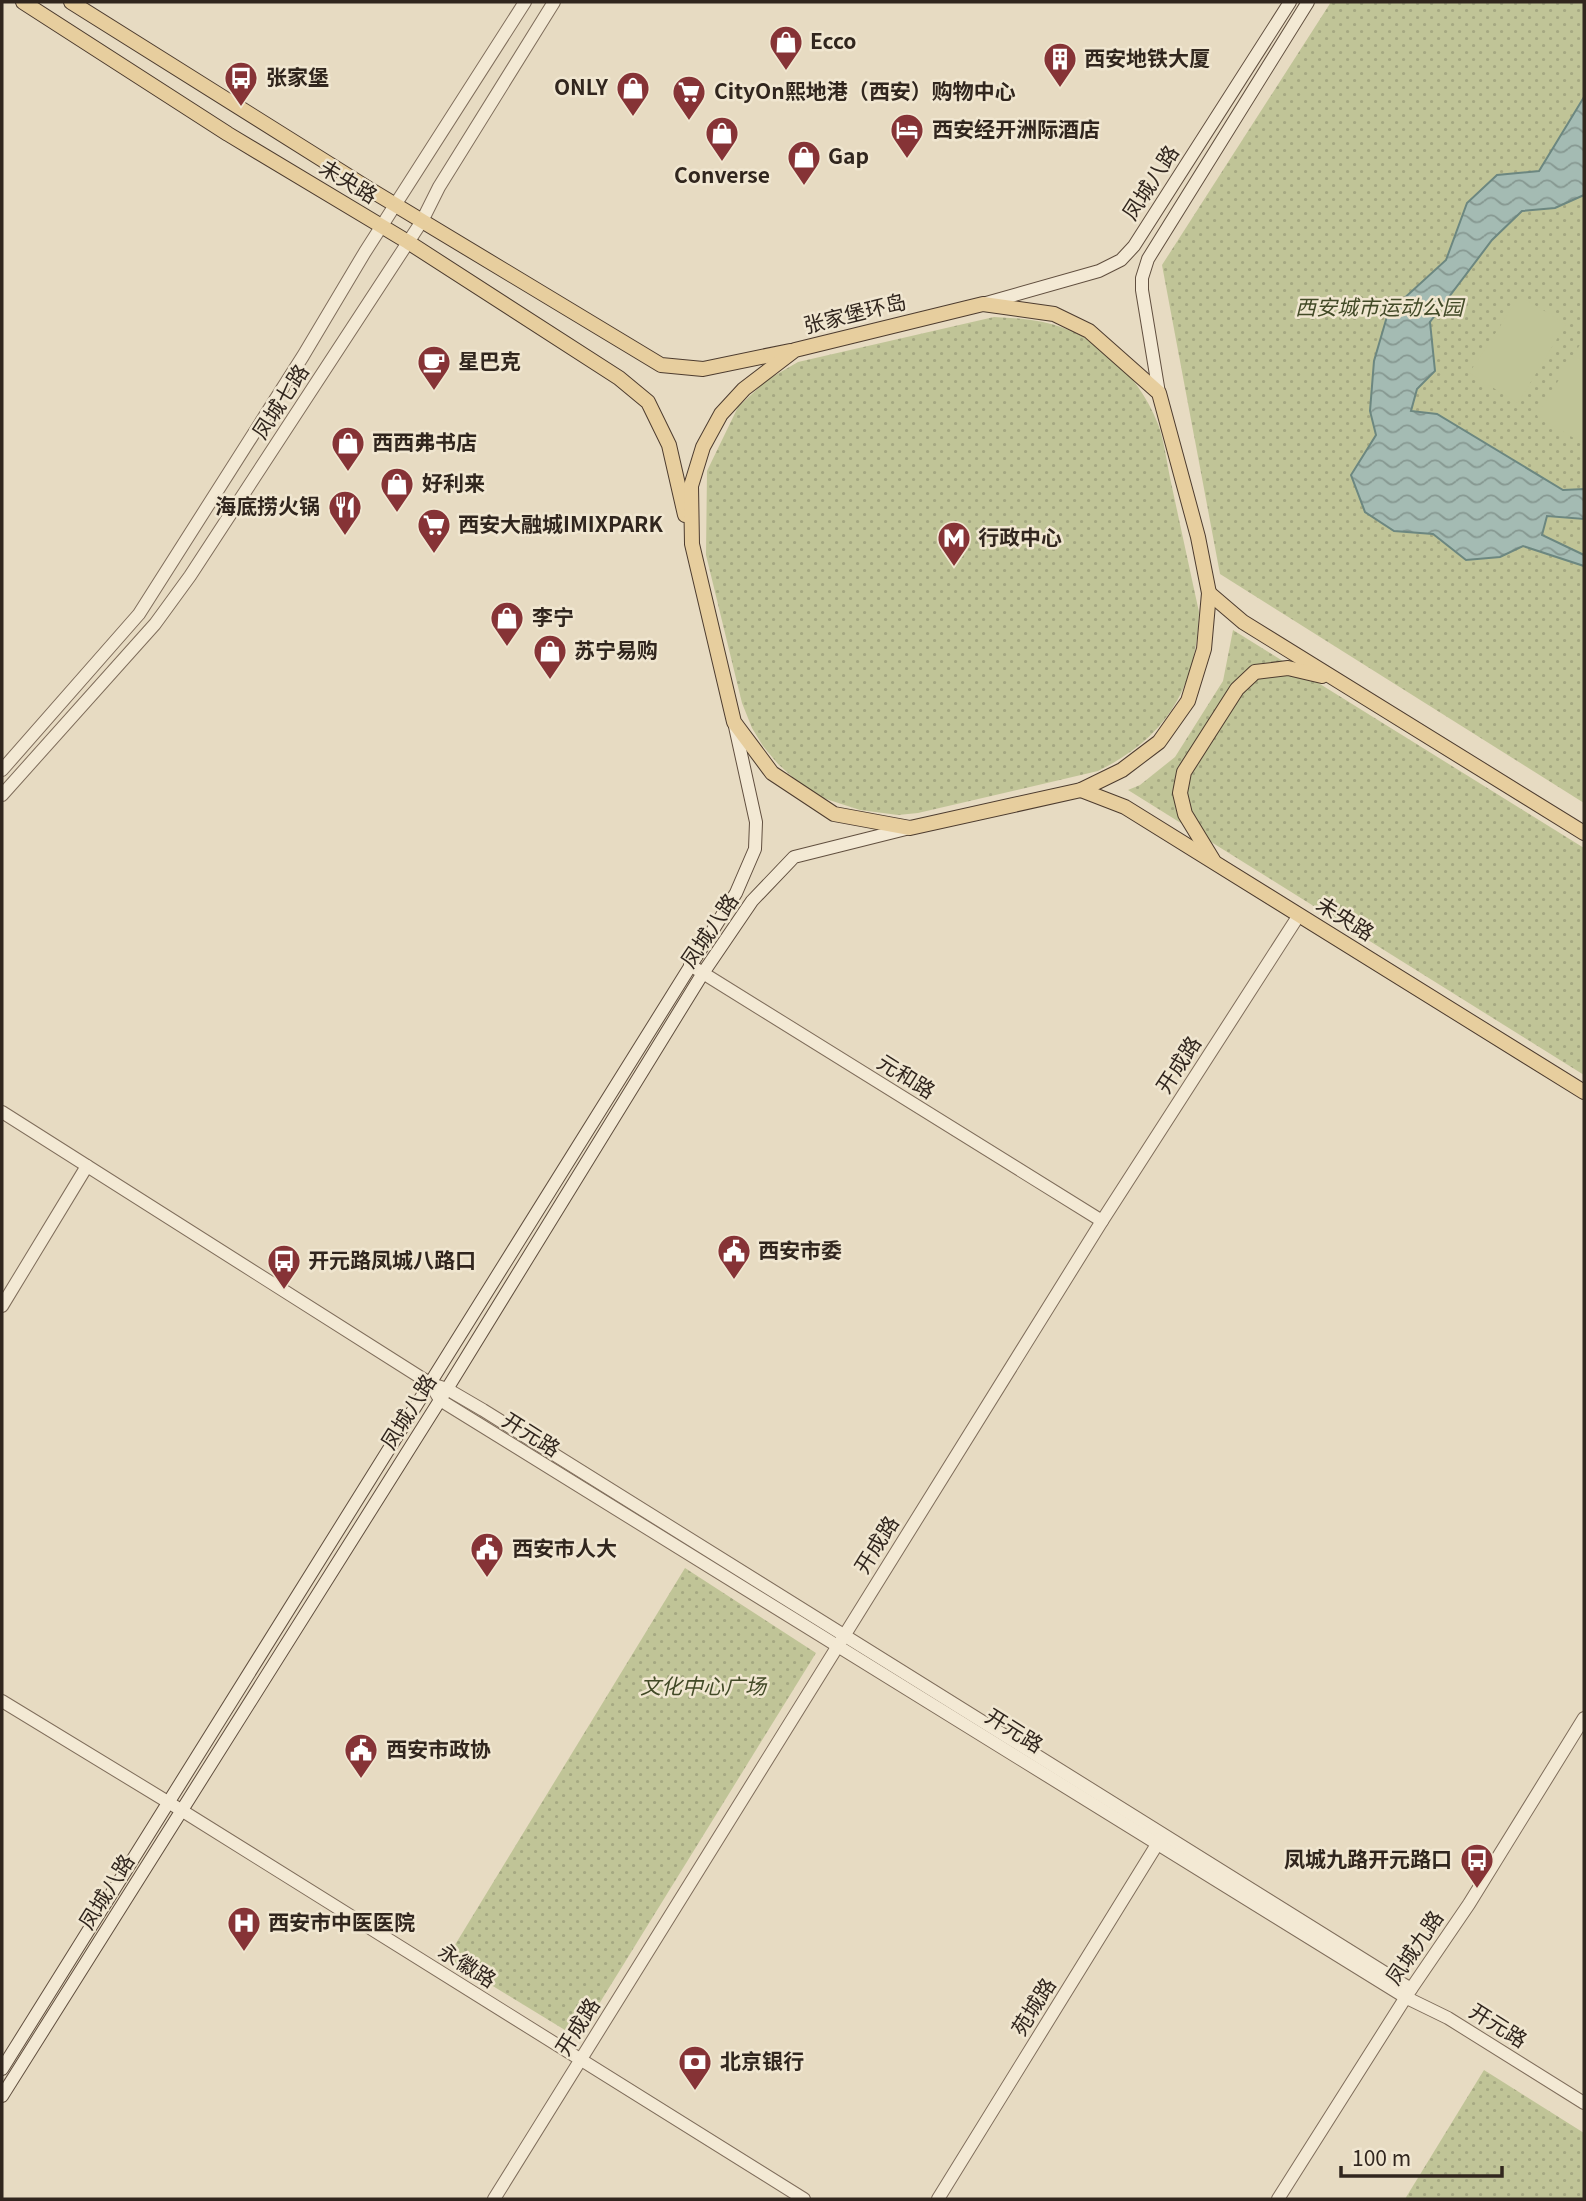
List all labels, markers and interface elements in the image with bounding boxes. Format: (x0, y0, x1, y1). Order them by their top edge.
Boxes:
shop icon: Ecco (767, 23, 805, 72)
place label: Ecco (810, 25, 856, 55)
building icon: 西安地铁大厦 (1041, 40, 1079, 89)
place label: 西安地铁大厦 (1084, 42, 1210, 72)
bus stop icon: 张家堡 (222, 59, 260, 108)
place label: 张家堡 (266, 61, 329, 91)
shop icon: ONLY (614, 69, 652, 118)
place label: ONLY (554, 71, 609, 101)
supermarket icon: CityOn熙地港（西安）购物中心 (670, 73, 708, 122)
place label: CityOn熙地港（西安）购物中心 (714, 75, 1016, 105)
hotel icon: 西安经开洲际酒店 (888, 111, 926, 160)
place label: 西安经开洲际酒店 (932, 113, 1100, 143)
shop icon: Converse (703, 114, 741, 163)
shop icon: Gap (785, 138, 823, 187)
street label: 凤城八路 (1114, 139, 1185, 225)
place label: Gap (828, 140, 869, 170)
street label: 未央路 (314, 151, 384, 209)
place label: Converse (674, 159, 770, 189)
street label: 张家堡环岛 (800, 285, 909, 339)
park label: 西安城市运动公园 (1295, 291, 1466, 321)
cafe icon: 星巴克 (415, 343, 453, 392)
place label: 星巴克 (458, 345, 521, 375)
street label: 凤城七路 (244, 358, 315, 444)
shop icon: 西西弗书店 (329, 424, 367, 473)
place label: 西西弗书店 (372, 426, 477, 456)
shop icon: 好利来 (378, 465, 416, 514)
place label: 好利来 (422, 467, 485, 497)
restaurant icon: 海底捞火锅 (326, 488, 364, 537)
place label: 海底捞火锅 (215, 490, 320, 520)
supermarket icon: 西安大融城IMIXPARK (415, 506, 453, 555)
place label: 西安大融城IMIXPARK (458, 508, 663, 538)
metro station icon: 行政中心 (935, 519, 973, 568)
place label: 行政中心 (978, 521, 1062, 551)
shop icon: 李宁 (488, 599, 526, 648)
place label: 李宁 (532, 601, 574, 631)
shop icon: 苏宁易购 (531, 632, 569, 681)
place label: 苏宁易购 (574, 634, 658, 664)
street label: 凤城八路 (672, 887, 744, 973)
street label: 未央路 (1311, 888, 1381, 947)
street label: 开成路 (1148, 1029, 1207, 1098)
street label: 元和路 (872, 1046, 942, 1105)
public building icon: 西安市委 (715, 1232, 753, 1281)
place label: 西安市委 (758, 1234, 842, 1264)
bus stop icon: 开元路凤城八路口 (265, 1242, 303, 1291)
place label: 开元路凤城八路口 (308, 1244, 476, 1274)
street label: 凤城八路 (372, 1367, 442, 1455)
street label: 开元路 (497, 1404, 567, 1463)
street label: 开成路 (846, 1509, 905, 1579)
public building icon: 西安市人大 (468, 1530, 506, 1579)
place label: 西安市人大 (512, 1532, 617, 1562)
park label: 文化中心广场 (640, 1670, 768, 1700)
street label: 开元路 (980, 1700, 1050, 1759)
public building icon: 西安市政协 (342, 1731, 380, 1780)
place label: 西安市政协 (386, 1733, 491, 1763)
bus stop icon: 凤城九路开元路口 (1458, 1841, 1496, 1890)
place label: 凤城九路开元路口 (1284, 1843, 1452, 1873)
street label: 凤城八路 (70, 1847, 140, 1935)
hospital icon: 西安市中医医院 (225, 1904, 263, 1953)
street label: 凤城九路 (1377, 1904, 1449, 1990)
place label: 西安市中医医院 (268, 1906, 415, 1936)
street label: 永徽路 (433, 1935, 503, 1994)
street label: 苑城路 (1003, 1971, 1062, 2041)
street label: 开成路 (547, 1991, 606, 2061)
street label: 开元路 (1464, 1995, 1534, 2054)
bank icon: 北京银行 (676, 2043, 714, 2092)
place label: 北京银行 (720, 2045, 804, 2075)
scale bar (1341, 2134, 1502, 2178)
text: 100 m (1352, 2142, 1411, 2172)

